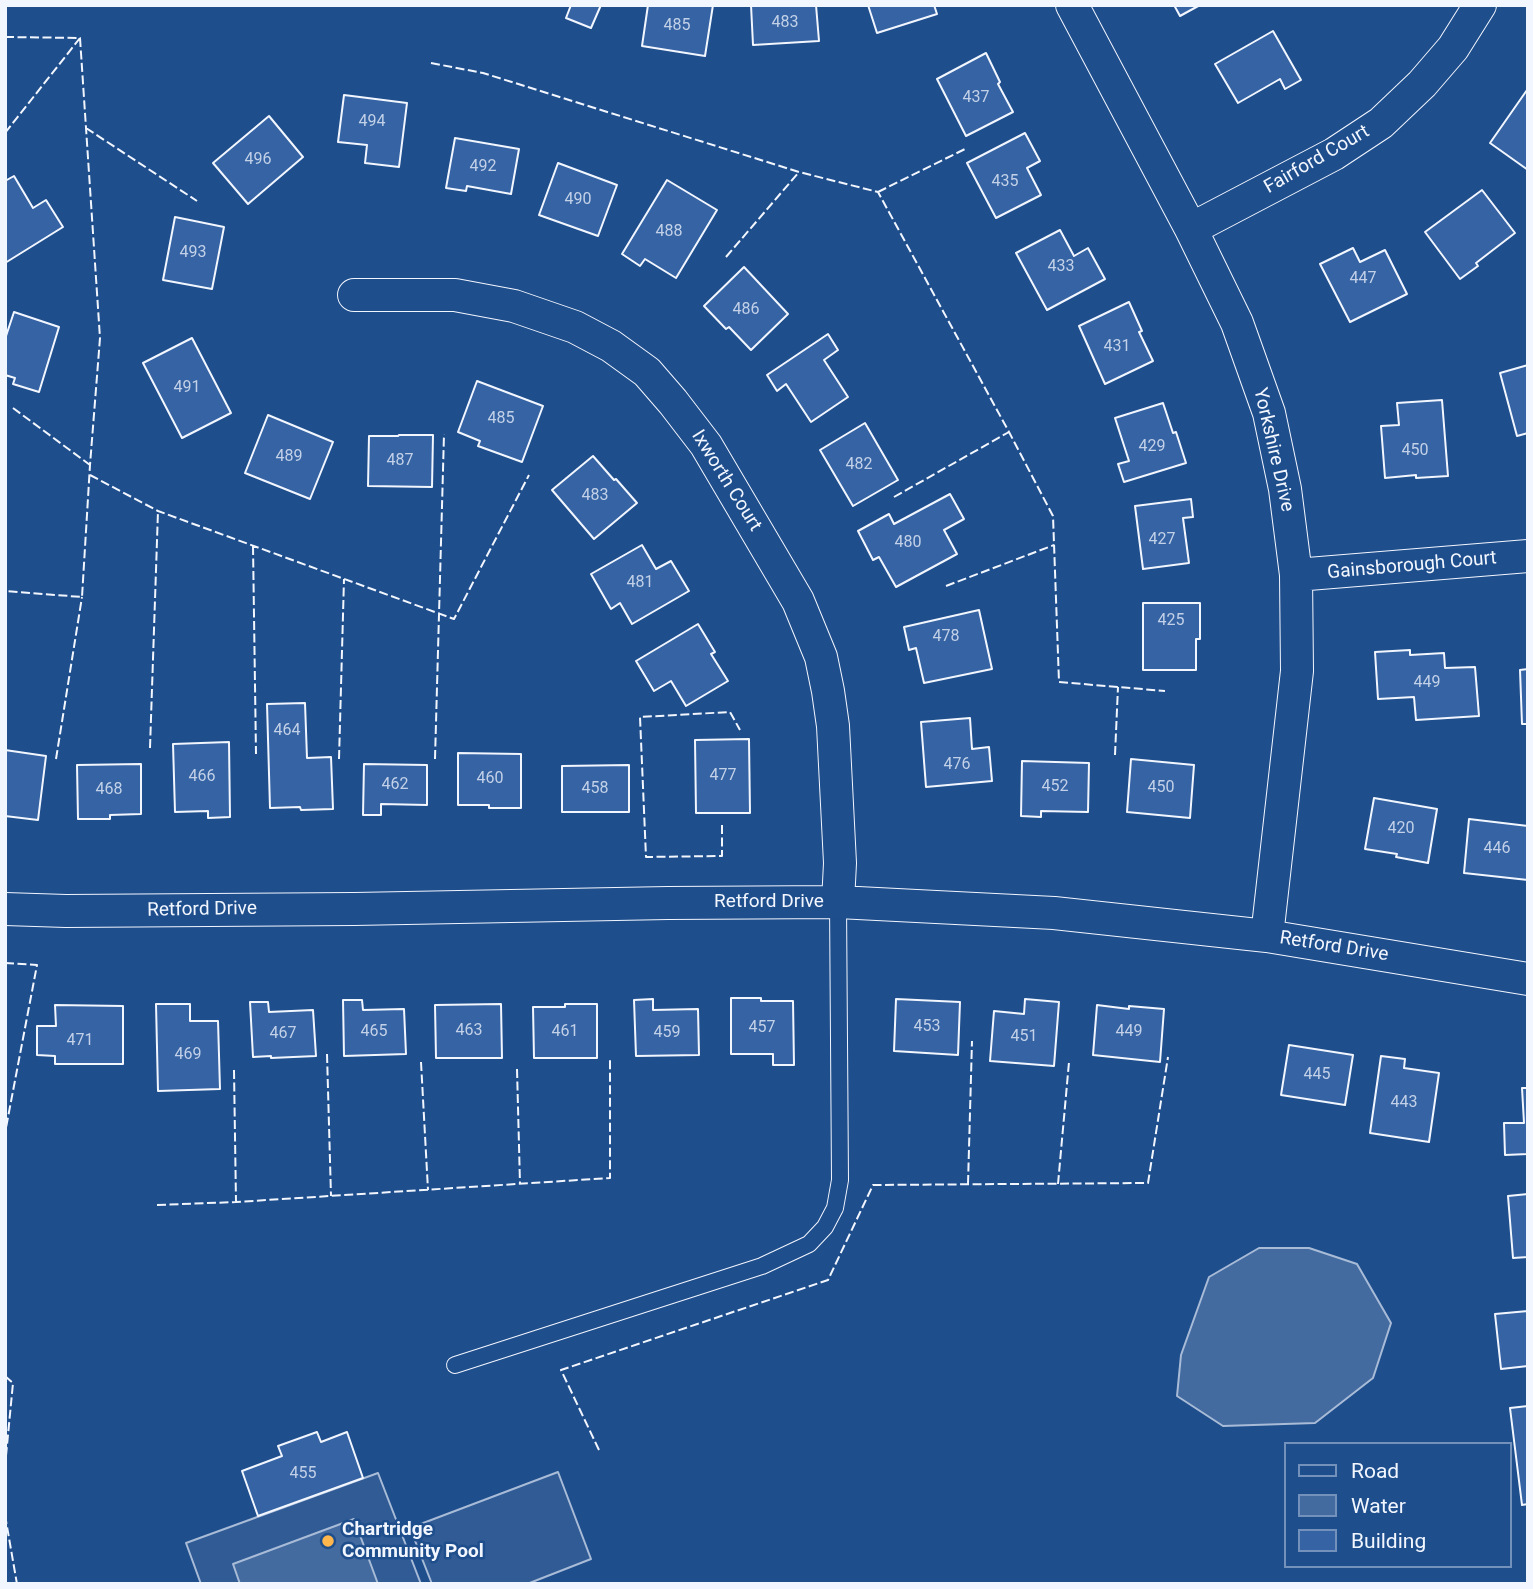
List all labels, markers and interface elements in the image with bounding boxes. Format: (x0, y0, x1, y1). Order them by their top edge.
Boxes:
house number: 483 (772, 13, 798, 33)
house number: 485 (664, 16, 690, 36)
house number: 437 (963, 88, 989, 108)
house number: 494 (359, 112, 385, 132)
street label: Fairford Court (1260, 121, 1374, 199)
house number: 496 (245, 150, 271, 170)
house number: 492 (470, 157, 496, 177)
house number: 435 (992, 172, 1018, 192)
house number: 490 (565, 190, 591, 210)
house number: 488 (656, 222, 682, 242)
house number: 493 (180, 243, 206, 263)
house number: 433 (1048, 257, 1074, 277)
house number: 447 (1350, 269, 1376, 289)
house number: 486 (733, 300, 759, 320)
house number: 431 (1104, 337, 1130, 357)
house number: 491 (174, 378, 200, 398)
street label: Yorkshire Drive (1248, 386, 1298, 514)
house number: 485 (488, 409, 514, 429)
street label: Ixworth Court (686, 426, 766, 536)
house number: 429 (1139, 437, 1165, 457)
house number: 450 (1402, 441, 1428, 461)
house number: 489 (276, 447, 302, 467)
house number: 487 (387, 451, 413, 471)
house number: 482 (846, 455, 872, 475)
house number: 483 (582, 486, 608, 506)
house number: 427 (1149, 530, 1175, 550)
house number: 480 (895, 533, 921, 553)
street label: Gainsborough Court (1326, 547, 1498, 585)
house number: 481 (627, 573, 653, 593)
house number: 425 (1158, 611, 1184, 631)
house number: 478 (933, 627, 959, 647)
house number: 449 (1414, 673, 1440, 693)
house number: 464 (274, 721, 300, 741)
house number: 476 (944, 755, 970, 775)
house number: 477 (710, 766, 736, 786)
house number: 466 (189, 767, 215, 787)
house number: 460 (477, 769, 503, 789)
house number: 462 (382, 775, 408, 795)
house number: 452 (1042, 777, 1068, 797)
house number: 450 (1148, 778, 1174, 798)
house number: 458 (582, 779, 608, 799)
house number: 468 (96, 780, 122, 800)
house number: 420 (1388, 819, 1414, 839)
house number: 446 (1484, 839, 1510, 859)
street label: Retford Drive (714, 891, 824, 913)
street label: Retford Drive (147, 898, 257, 922)
street label: Retford Drive (1278, 927, 1390, 967)
house number: 453 (914, 1017, 940, 1037)
house number: 457 (749, 1018, 775, 1038)
house number: 463 (456, 1021, 482, 1041)
house number: 465 (361, 1022, 387, 1042)
house number: 461 (552, 1022, 578, 1042)
house number: 449 (1116, 1022, 1142, 1042)
house number: 459 (654, 1023, 680, 1043)
house number: 467 (270, 1024, 296, 1044)
house number: 451 (1011, 1027, 1037, 1047)
house number: 471 (67, 1031, 93, 1051)
house number: 469 (175, 1045, 201, 1065)
house number: 445 (1304, 1065, 1330, 1085)
house number: 443 (1391, 1093, 1417, 1113)
legend (1284, 1442, 1512, 1568)
text: Road (1351, 1459, 1399, 1483)
house number: 455 (290, 1464, 316, 1484)
text: Water (1351, 1494, 1406, 1518)
place label: Chartridge Community Pool (342, 1519, 484, 1563)
text: Building (1351, 1529, 1426, 1553)
marker: Chartridge Community Pool (320, 1533, 336, 1549)

